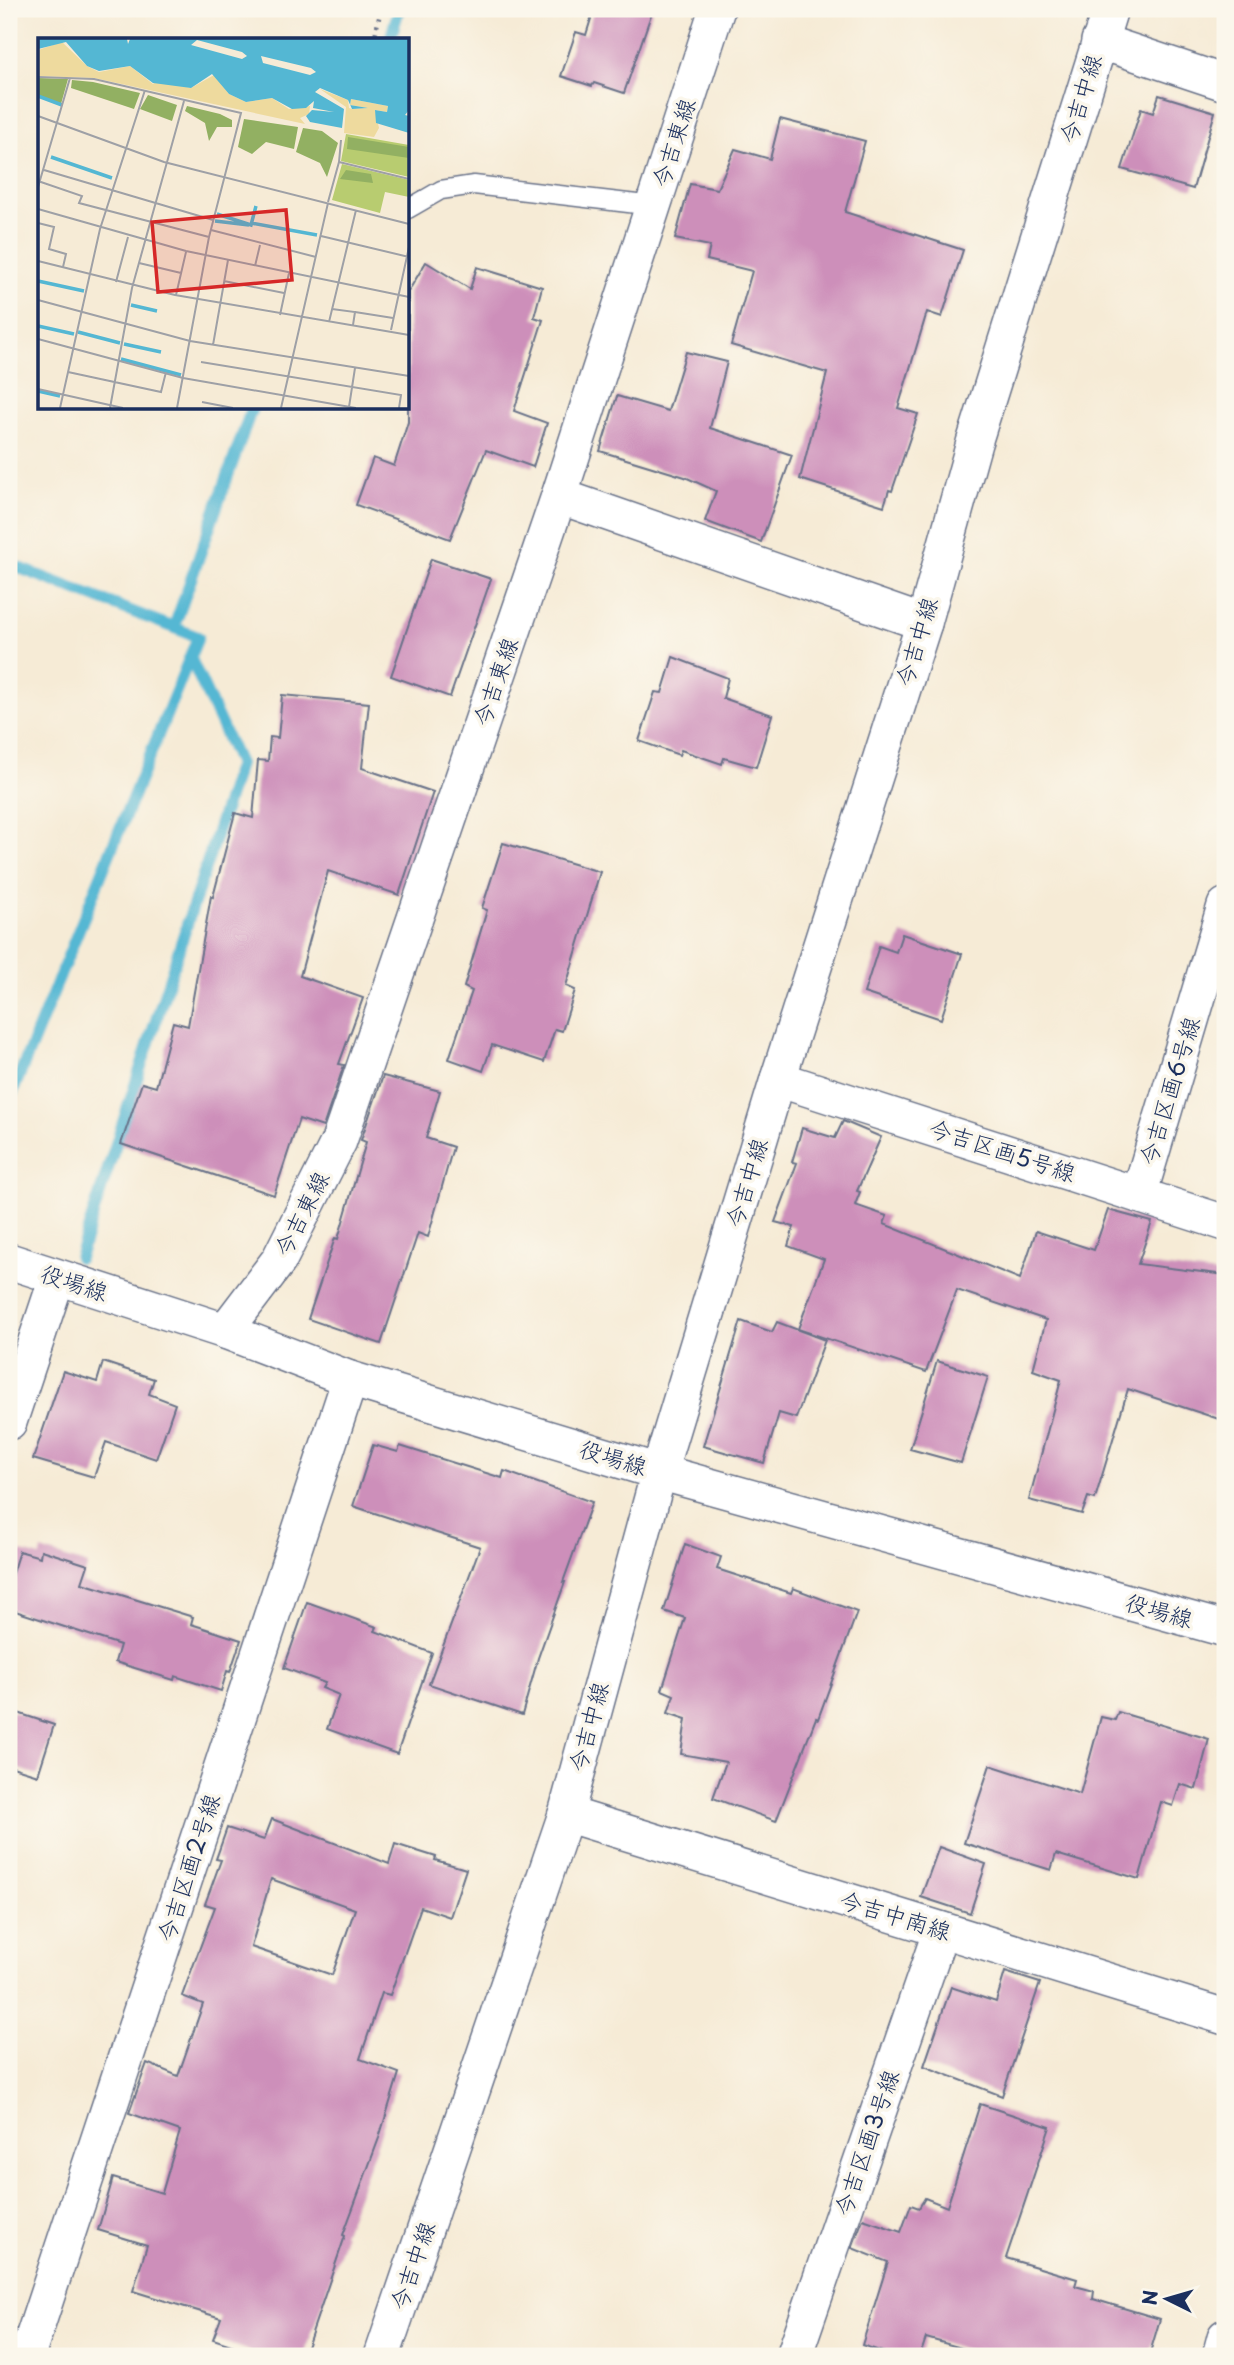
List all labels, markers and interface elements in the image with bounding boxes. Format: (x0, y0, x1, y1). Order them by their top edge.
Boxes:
inset map (38, 38, 410, 410)
street label: 今吉中線 (1049, 49, 1110, 148)
street label: 今吉東線 (642, 93, 703, 192)
street label: 今吉中線 (885, 592, 946, 691)
street label: 今吉東線 (463, 632, 526, 731)
street label: 今吉区画6号線 (1129, 1012, 1208, 1169)
street label: 今吉区画5号線 (924, 1109, 1081, 1190)
street label: 今吉中線 (715, 1133, 776, 1232)
street label: 今吉東線 (264, 1164, 337, 1262)
street label: 役場線 (36, 1254, 113, 1309)
street label: 役場線 (575, 1430, 652, 1483)
street label: 役場線 (1121, 1583, 1197, 1636)
street label: 今吉中線 (559, 1678, 616, 1776)
street label: 今吉区画2号線 (147, 1789, 228, 1946)
street label: 今吉中南線 (835, 1881, 956, 1948)
street label: 今吉区画3号線 (824, 2064, 907, 2221)
street label: 今吉中線 (380, 2216, 443, 2315)
north arrow (1132, 2264, 1202, 2334)
text: N (1134, 2289, 1164, 2306)

